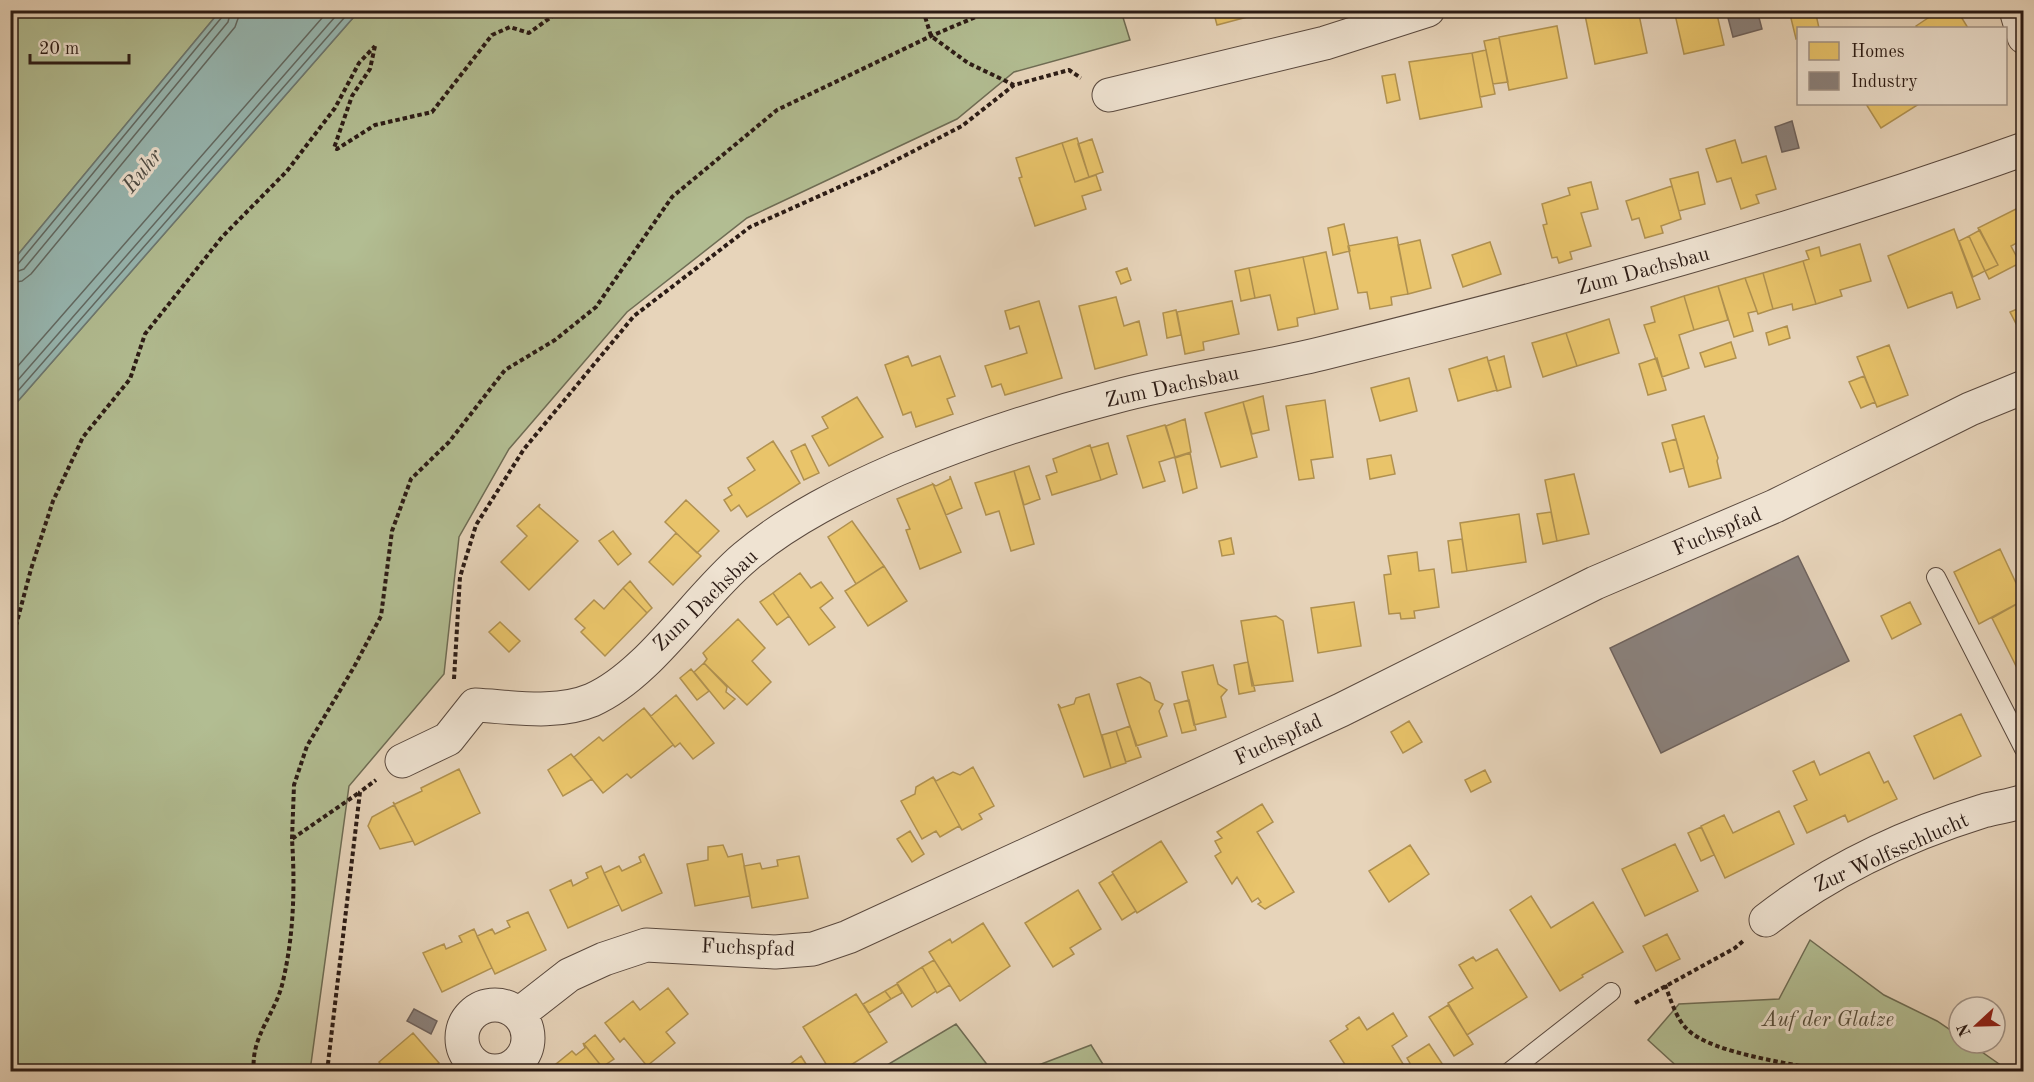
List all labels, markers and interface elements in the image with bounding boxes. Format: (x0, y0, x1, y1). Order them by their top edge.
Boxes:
scale bar (30, 27, 129, 65)
legend (1797, 27, 2007, 105)
text: 20 m (39, 40, 79, 58)
text: Homes (1851, 43, 1905, 61)
text: Industry (1851, 73, 1918, 91)
water label: Ruhr (118, 145, 167, 198)
street label: Zum Dachsbau (1575, 244, 1712, 299)
street label: Zum Dachsbau (1103, 363, 1241, 412)
street label: Fuchspfad (1670, 504, 1765, 560)
street label: Zum Dachsbau (650, 546, 762, 656)
street label: Fuchspfad (1231, 711, 1326, 770)
street label: Zur Wolfsschlucht (1811, 810, 1972, 897)
street label: Fuchspfad (700, 936, 795, 961)
north arrow (1947, 995, 2007, 1055)
park label: Auf der Glatze (1761, 1010, 1894, 1031)
text: N (1955, 1020, 1975, 1039)

